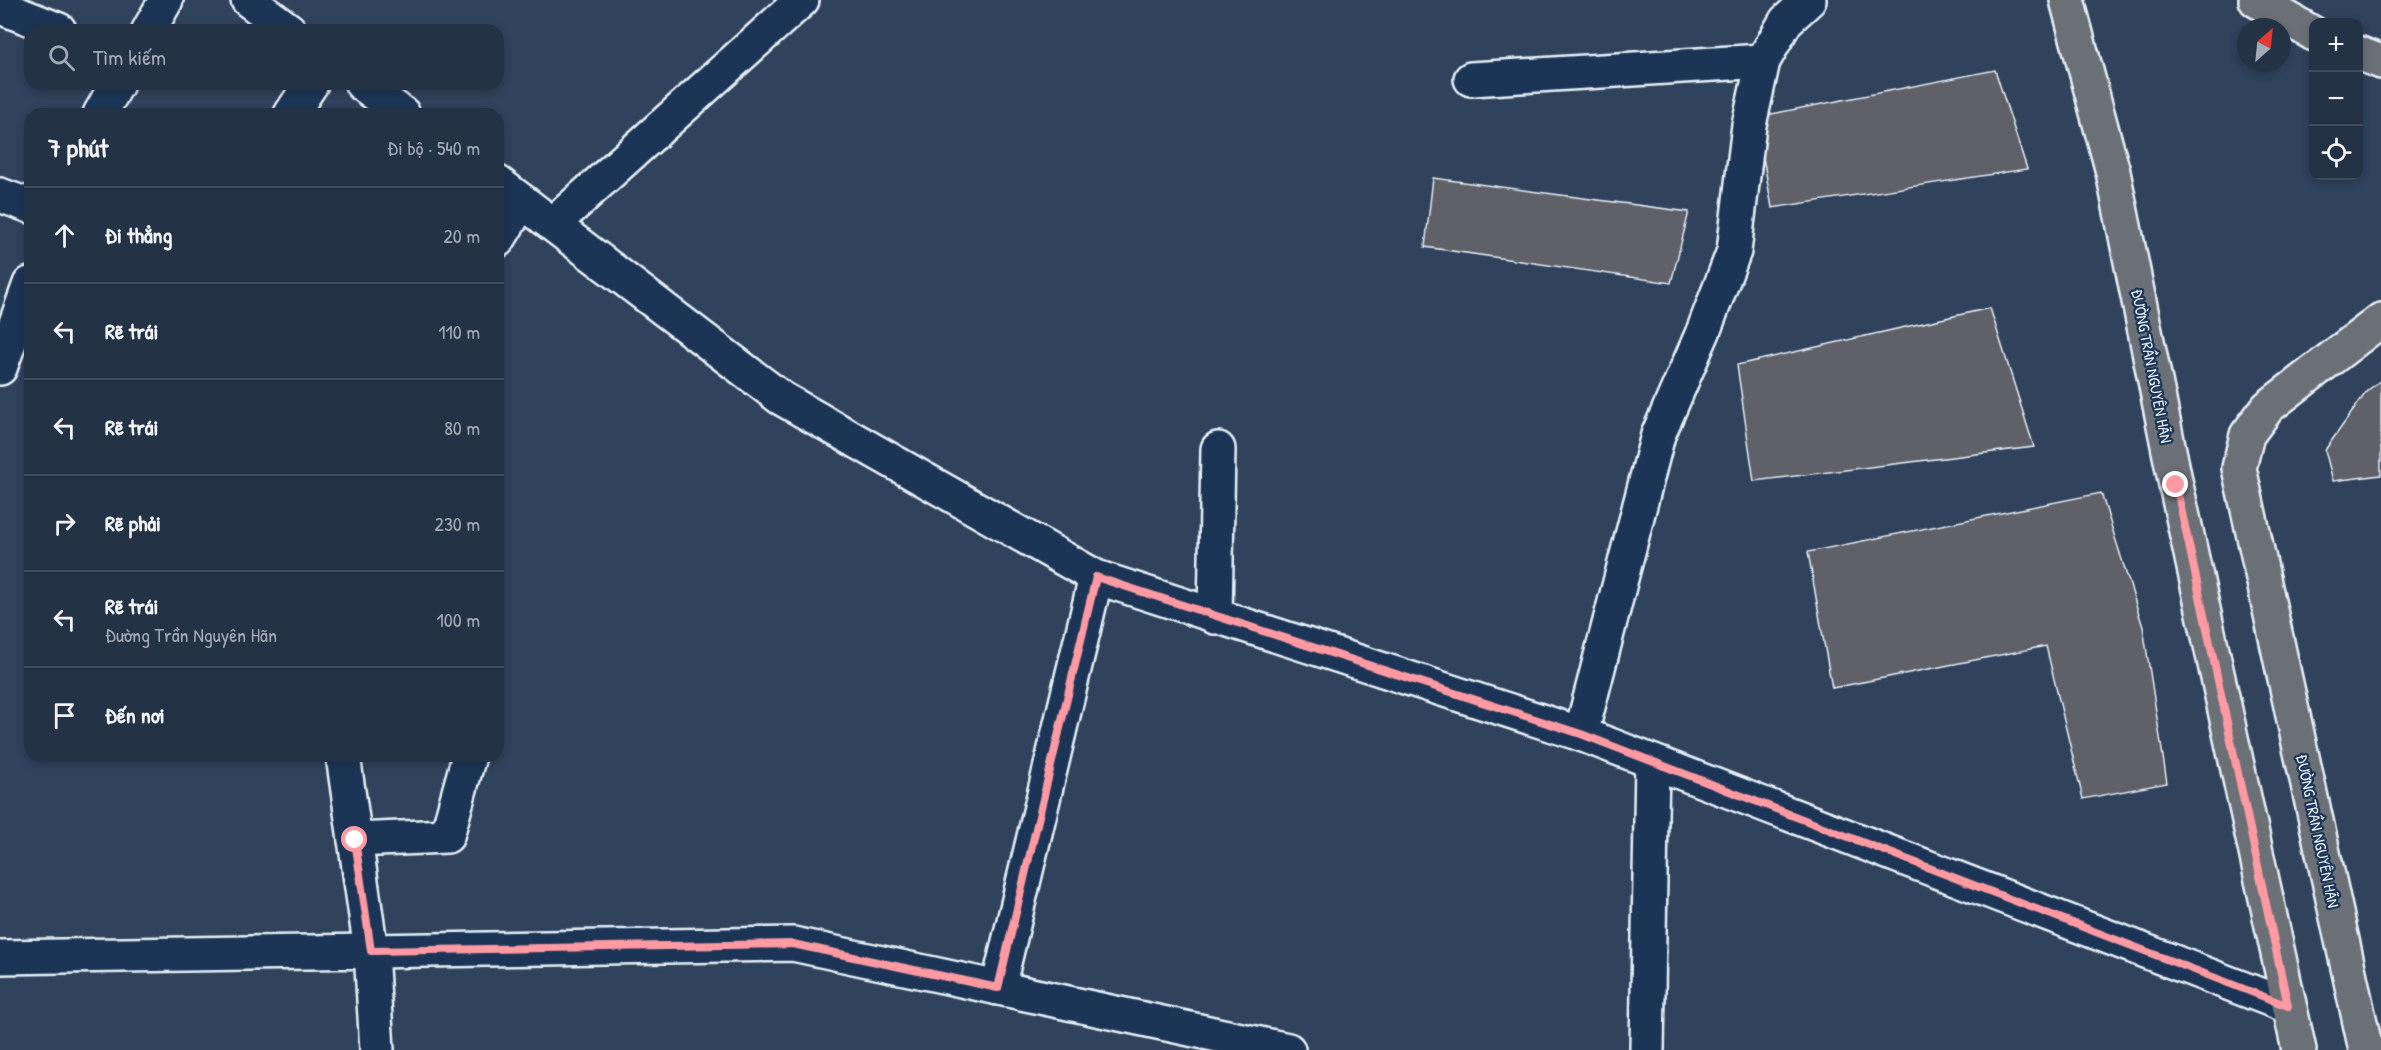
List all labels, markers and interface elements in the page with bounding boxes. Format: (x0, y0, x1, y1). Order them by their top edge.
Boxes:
north arrow (2237, 18, 2291, 72)
map controls (2309, 18, 2363, 180)
button: + (2309, 18, 2363, 72)
search box (24, 24, 504, 90)
icon: search (45, 41, 78, 74)
text: Tìm kiếm (93, 42, 166, 72)
button: − (2309, 72, 2363, 126)
button: locate (2309, 126, 2363, 180)
text: 7 phút (48, 130, 108, 165)
text: Đi bộ · 540 m (387, 134, 480, 161)
icon: ahead (48, 219, 81, 252)
text: Đi thẳng (105, 220, 172, 250)
text: 20 m (443, 222, 480, 249)
street label: ĐƯỜNG TRẦN NGUYÊN HÃN (2126, 287, 2178, 445)
icon: left (48, 315, 81, 348)
text: Rẽ trái (105, 316, 158, 346)
text: 110 m (438, 318, 480, 345)
icon: left (48, 411, 81, 444)
text: Rẽ trái (105, 412, 158, 442)
text: 80 m (444, 414, 480, 441)
route end (2162, 471, 2188, 497)
icon: right (48, 507, 81, 540)
text: Rẽ phải (105, 508, 161, 538)
text: 230 m (435, 510, 480, 537)
text: Rẽ trái (105, 591, 158, 621)
icon: left (48, 603, 81, 636)
text: 100 m (437, 606, 480, 633)
text: Đường Trần Nguyên Hãn (105, 621, 277, 648)
icon: arrive (48, 699, 81, 732)
text: Đến nơi (105, 700, 165, 730)
street label: ĐƯỜNG TRẦN NGUYÊN HÃN (2291, 752, 2345, 910)
route start (341, 826, 367, 852)

